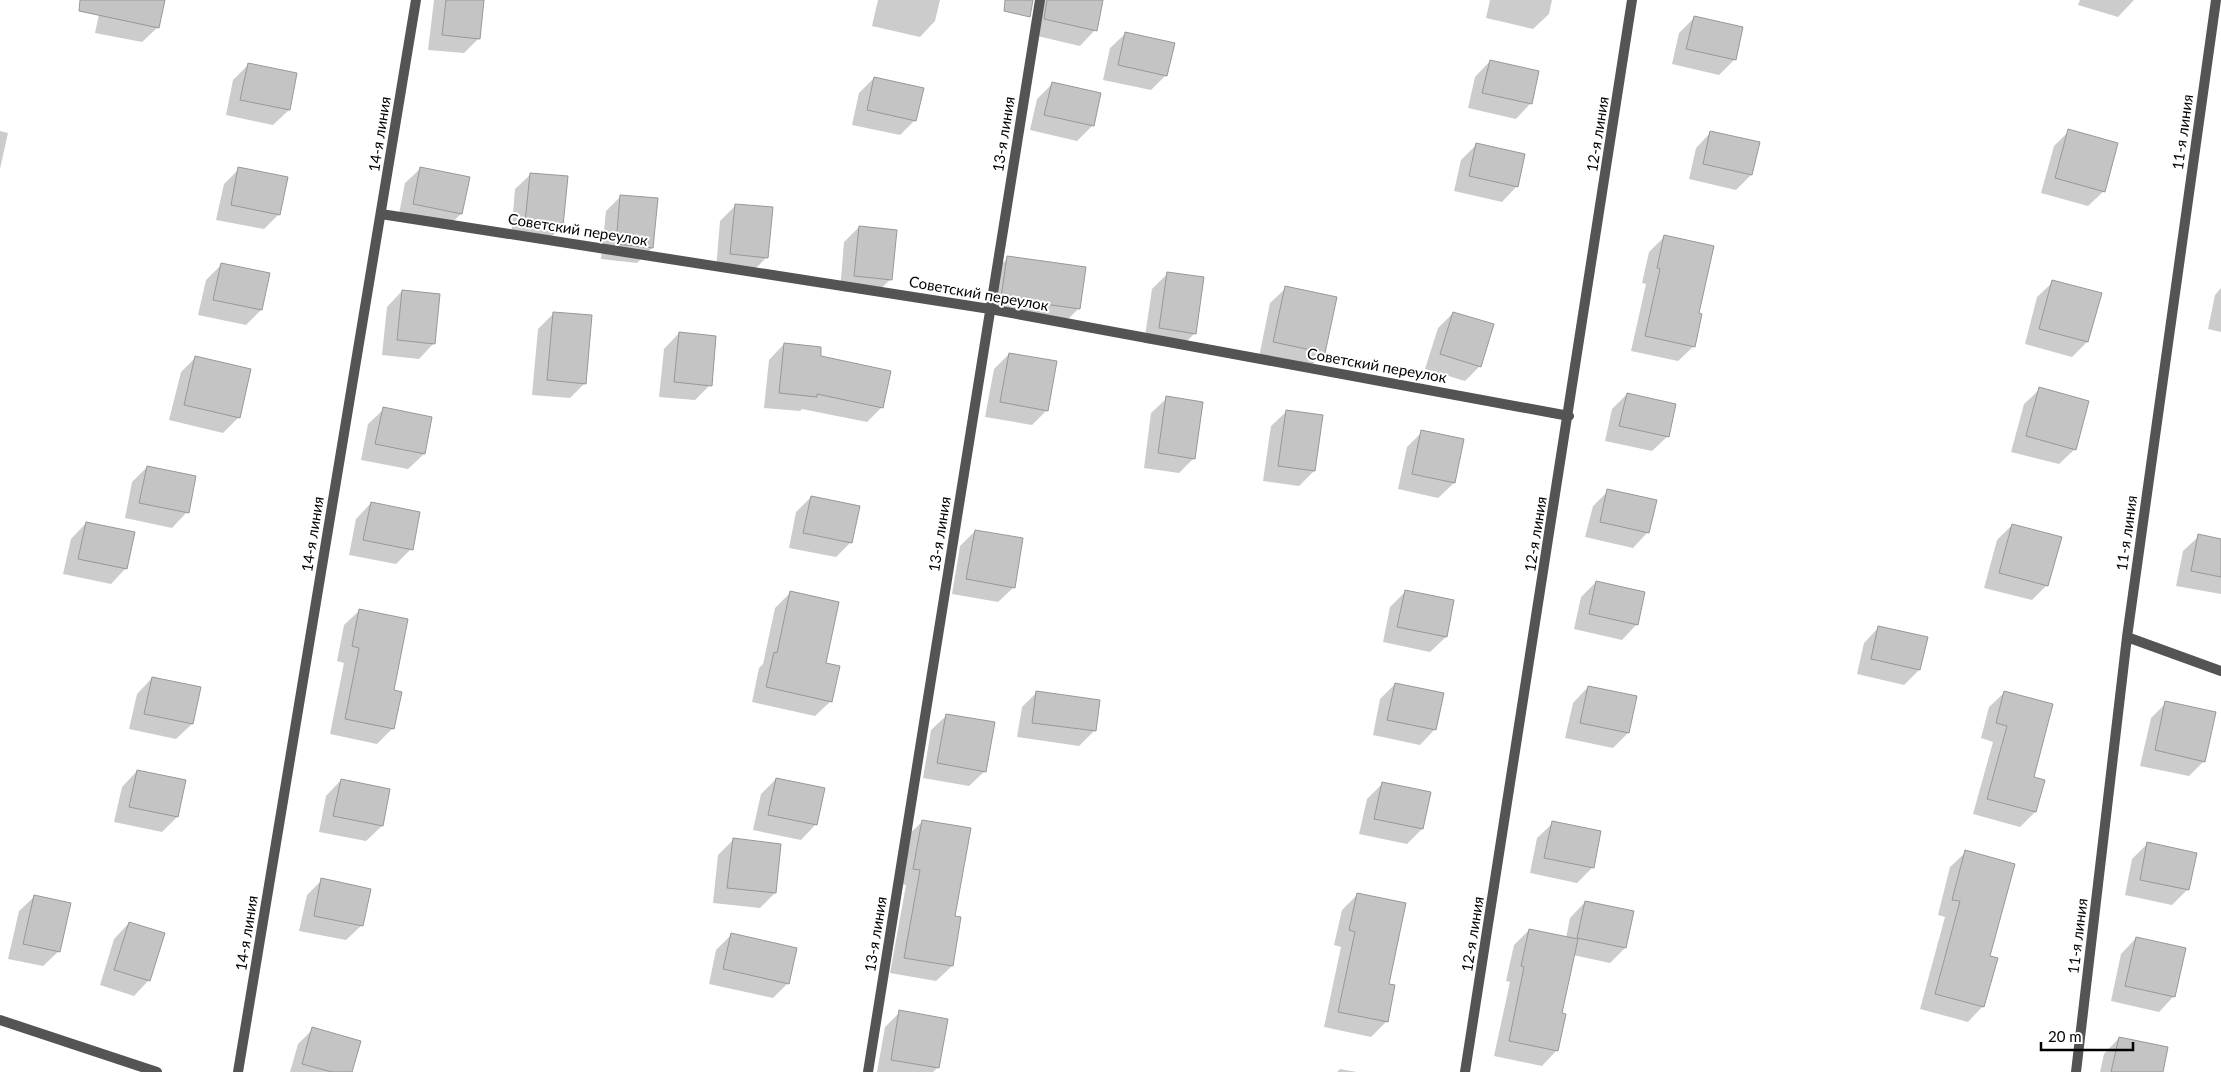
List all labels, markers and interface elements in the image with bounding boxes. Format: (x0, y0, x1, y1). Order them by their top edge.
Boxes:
street label: 11-я линия (2168, 93, 2196, 171)
street label: 14-я линия (364, 95, 394, 173)
street label: 13-я линия (988, 95, 1018, 173)
street label: 12-я линия (1582, 95, 1612, 173)
street label: Советский переулок (507, 209, 650, 249)
street label: Советский переулок (908, 272, 1050, 314)
street label: Советский переулок (1306, 344, 1448, 386)
street label: 11-я линия (2112, 494, 2140, 572)
street label: 14-я линия (297, 495, 327, 573)
street label: 13-я линия (924, 495, 954, 573)
street label: 12-я линия (1520, 495, 1550, 573)
street label: 14-я линия (231, 894, 261, 972)
street label: 13-я линия (860, 895, 890, 973)
street label: 12-я линия (1457, 895, 1487, 973)
street label: 11-я линия (2063, 897, 2091, 975)
scale bar (2041, 1020, 2134, 1052)
text: 20 m (2048, 1027, 2082, 1045)

